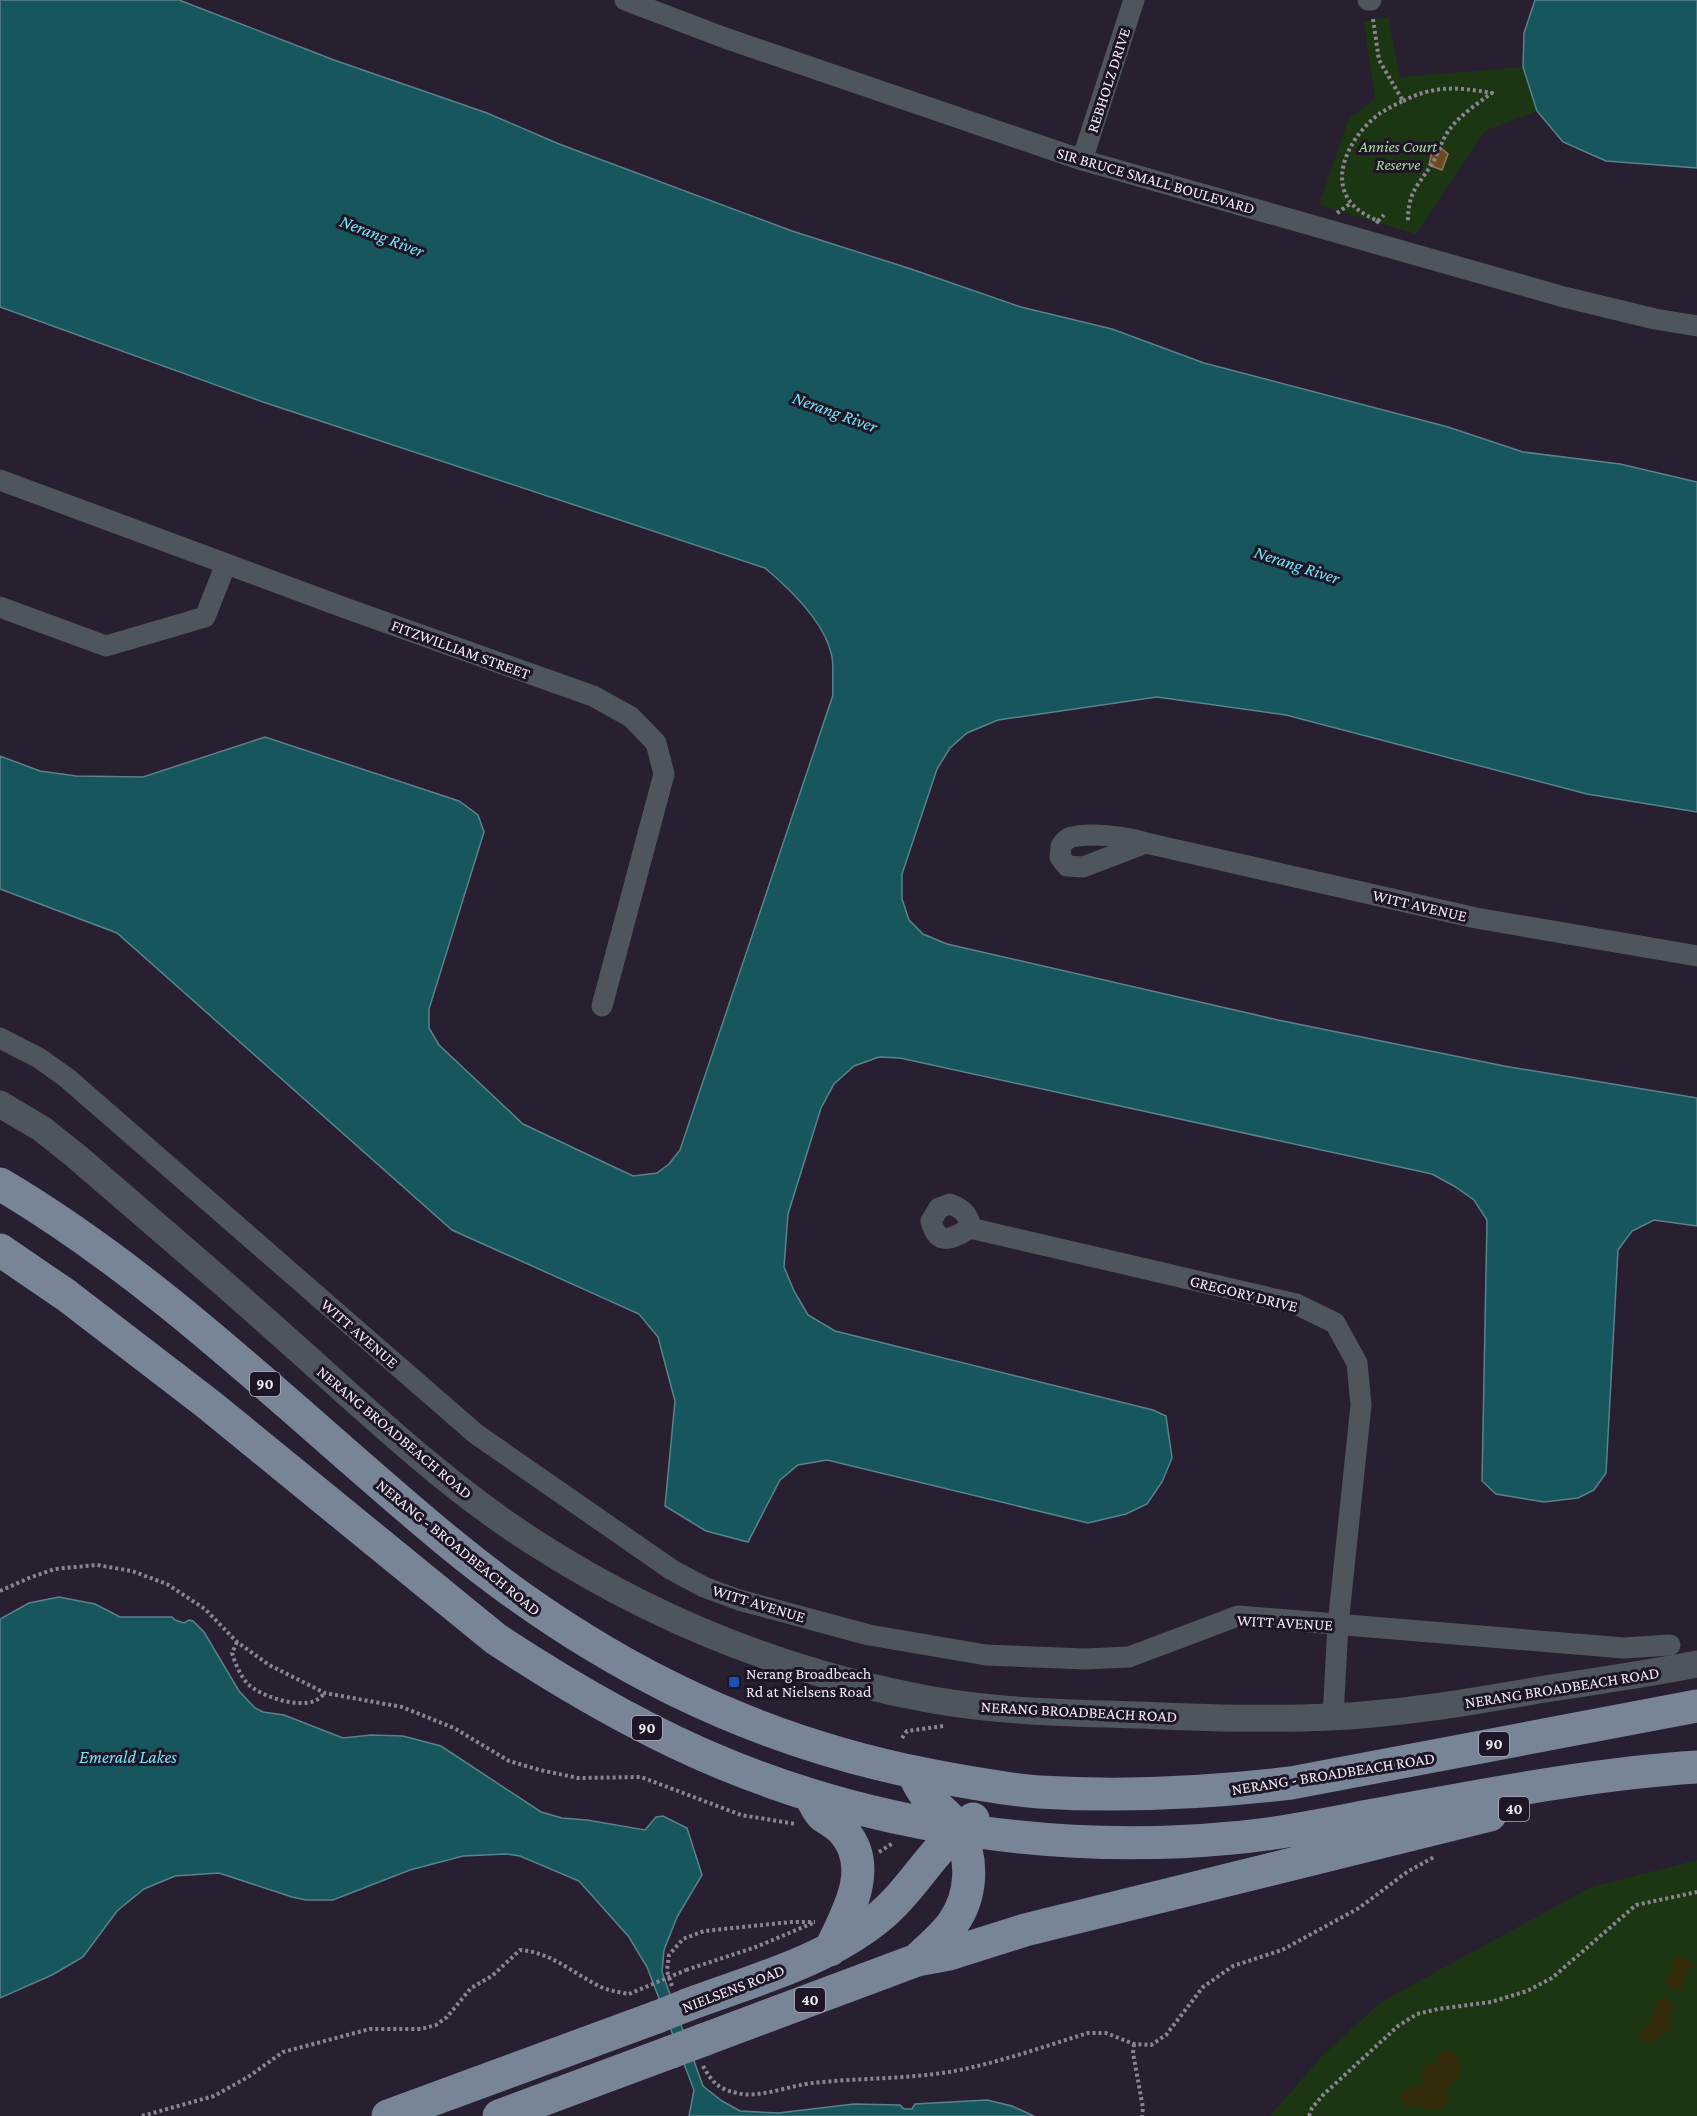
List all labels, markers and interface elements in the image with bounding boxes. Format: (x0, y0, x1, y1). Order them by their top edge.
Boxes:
street label: REBHOLZ DRIVE (1084, 25, 1133, 135)
park label: Annies Court Reserve (1358, 138, 1437, 173)
street label: SIR BRUCE SMALL BOULEVARD (1055, 144, 1257, 217)
water label: Nerang River (337, 211, 428, 261)
water label: Nerang River (790, 387, 881, 437)
water label: Nerang River (1252, 542, 1343, 588)
street label: FITZWILLIAM STREET (389, 616, 533, 683)
street label: WITT AVENUE (1371, 886, 1469, 925)
street label: GREGORY DRIVE (1188, 1272, 1300, 1315)
street label: WITT AVENUE (318, 1295, 402, 1372)
street label: NERANG BROADBEACH ROAD (314, 1363, 475, 1502)
road number: 90 (250, 1372, 280, 1396)
street label: NERANG - BROADBEACH ROAD (373, 1476, 544, 1619)
street label: WITT AVENUE (710, 1581, 808, 1626)
street label: WITT AVENUE (1237, 1611, 1334, 1634)
street label: NERANG BROADBEACH ROAD (1464, 1664, 1661, 1711)
place label: Nerang Broadbeach Rd at Nielsens Road (746, 1665, 872, 1700)
marker: Nerang Broadbeach Rd at Nielsens Road (727, 1675, 741, 1689)
street label: NERANG BROADBEACH ROAD (980, 1698, 1178, 1725)
road number: 90 (632, 1716, 662, 1740)
road number: 90 (1479, 1732, 1509, 1756)
water label: Emerald Lakes (79, 1747, 177, 1767)
street label: NERANG - BROADBEACH ROAD (1230, 1749, 1436, 1798)
road number: 40 (1499, 1797, 1529, 1821)
street label: NIELSENS ROAD (680, 1961, 787, 2016)
road number: 40 (795, 1988, 825, 2012)

